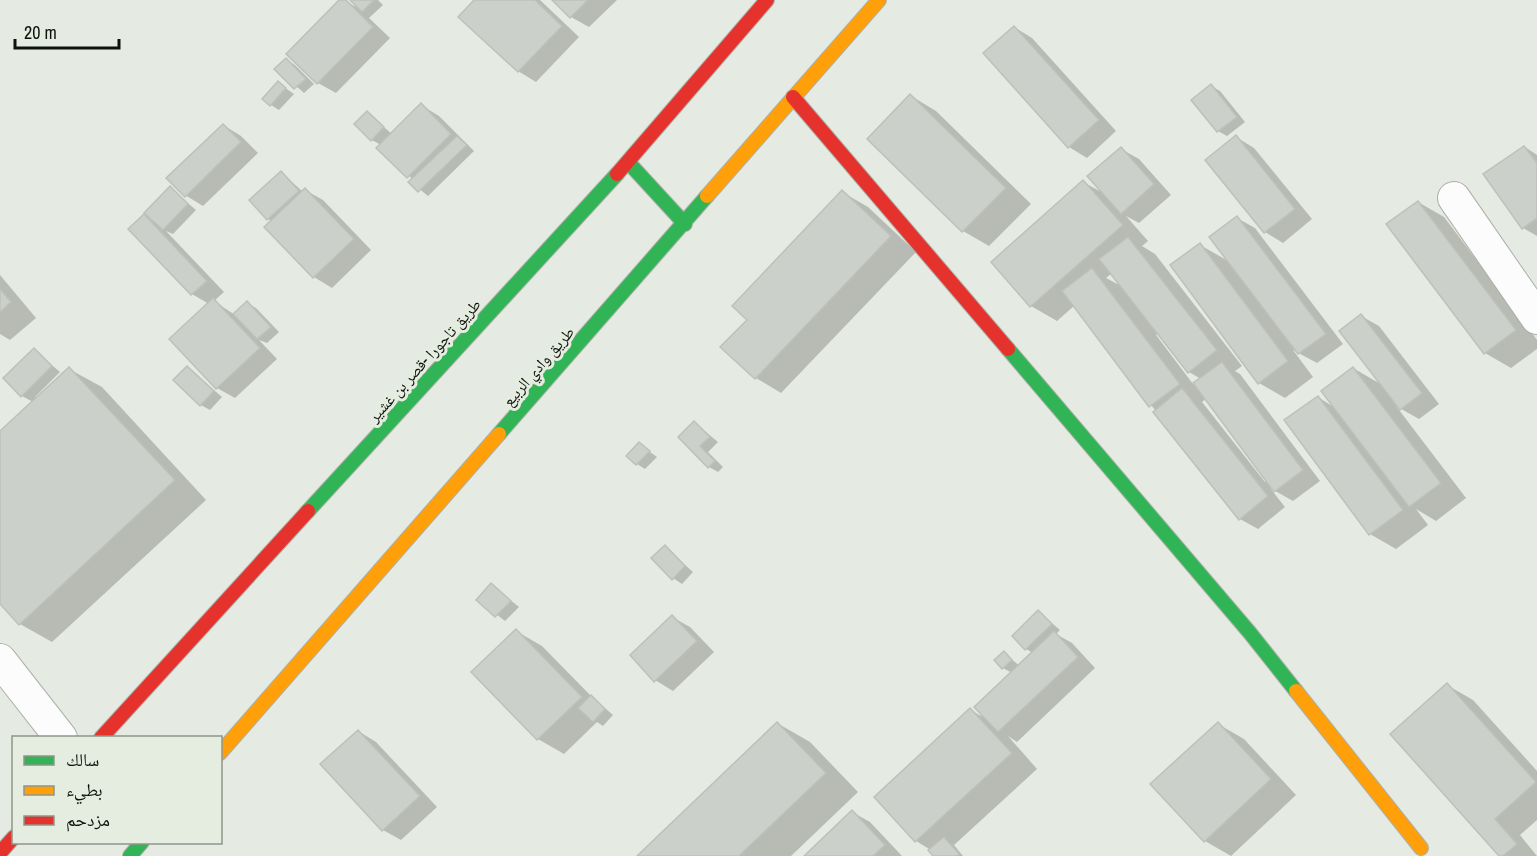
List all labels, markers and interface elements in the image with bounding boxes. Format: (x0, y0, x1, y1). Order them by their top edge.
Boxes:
scale bar (15, 12, 118, 50)
text: 20 m (24, 20, 57, 45)
street label: طريق تاجورا -قصر بن غشير (362, 293, 485, 427)
street label: طريق وادي الربيع (497, 321, 580, 412)
legend (12, 736, 222, 844)
text: سالك (66, 747, 99, 772)
text: بطيء (66, 777, 103, 805)
text: مزدحم (66, 807, 110, 832)

